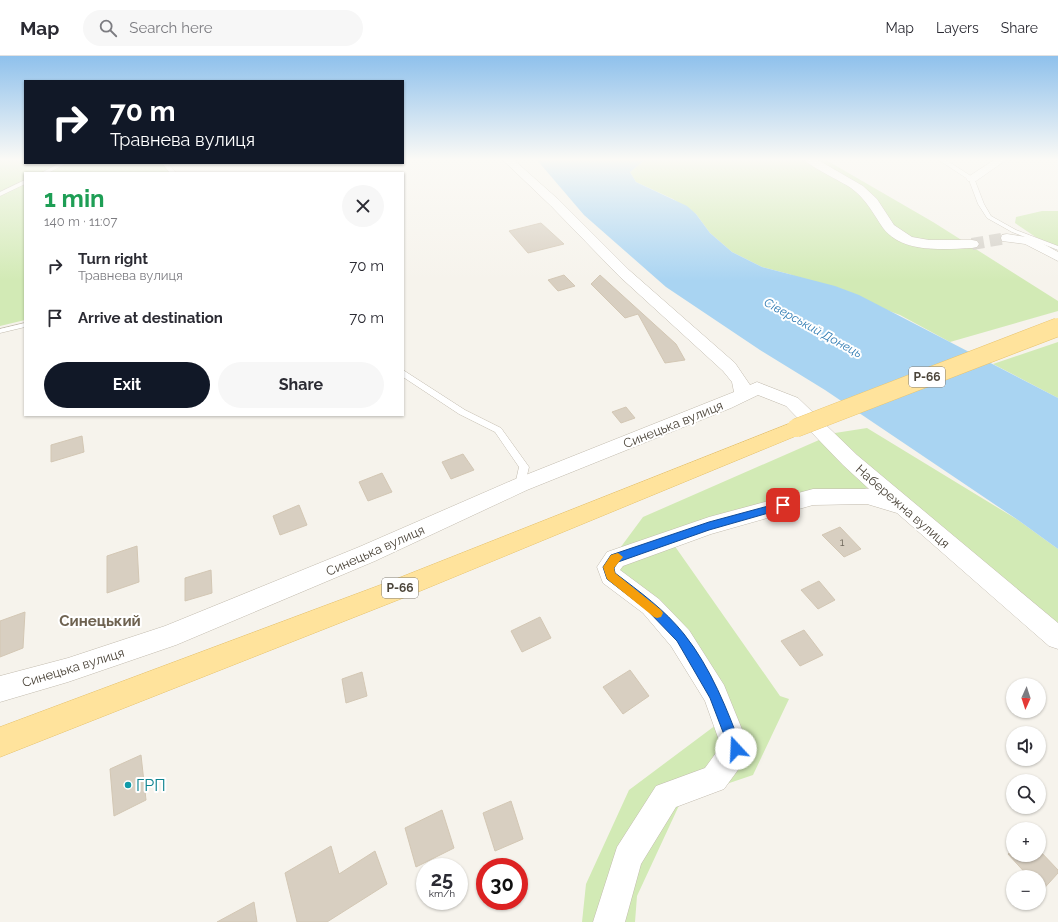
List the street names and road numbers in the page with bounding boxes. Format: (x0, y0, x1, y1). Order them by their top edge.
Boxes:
road number: Р-66 (909, 367, 945, 387)
street label: Синецька вулиця (621, 398, 725, 451)
street label: Набережна вулиця (853, 462, 953, 551)
street label: Синецька вулиця (324, 522, 427, 579)
road number: Р-66 (382, 578, 418, 598)
street label: Синецька вулиця (20, 645, 126, 690)

